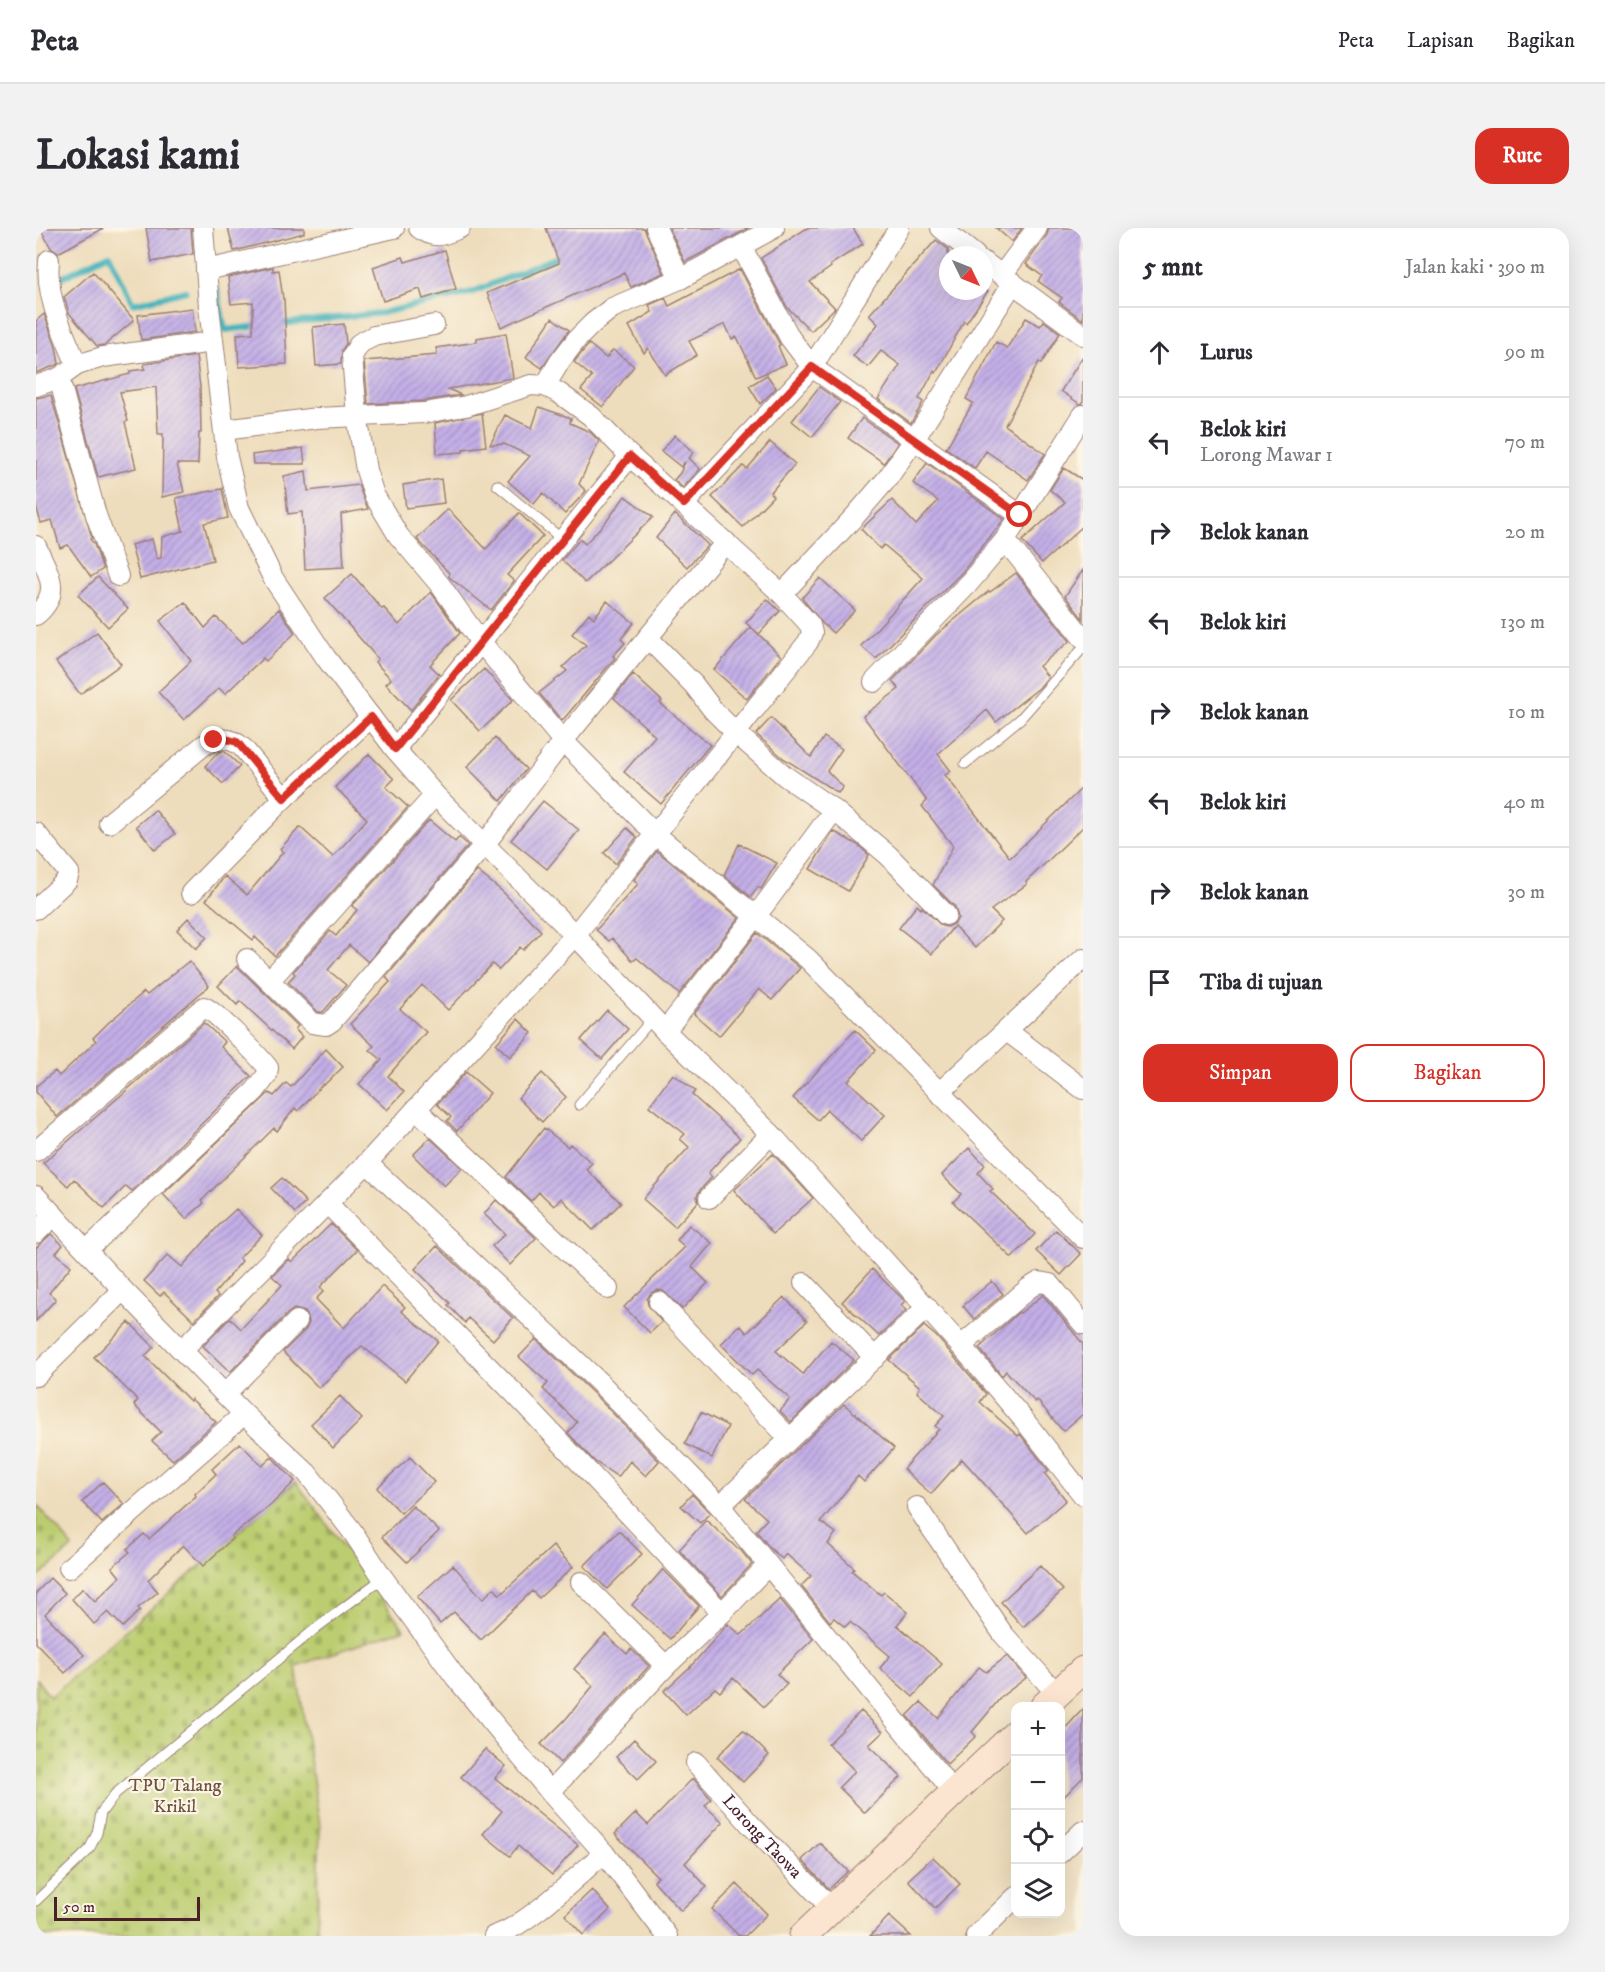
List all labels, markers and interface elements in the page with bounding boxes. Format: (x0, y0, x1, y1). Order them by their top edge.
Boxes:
text: Peta (30, 24, 78, 59)
text: Peta (1338, 28, 1374, 54)
text: Lapisan (1407, 28, 1474, 54)
text: Bagikan (1507, 28, 1575, 54)
button: Rute (1475, 128, 1569, 184)
text: Lokasi kami (36, 130, 240, 182)
north arrow (939, 246, 993, 300)
text: 5 mnt (1143, 251, 1203, 284)
text: Jalan kaki · 390 m (1405, 255, 1545, 280)
icon: ahead (1143, 336, 1176, 369)
text: Lurus (1200, 339, 1253, 366)
text: 90 m (1505, 340, 1545, 365)
text: Belok kiri (1200, 416, 1286, 443)
icon: left (1143, 426, 1176, 459)
text: 70 m (1504, 430, 1545, 455)
text: Lorong Mawar 1 (1200, 443, 1333, 468)
route start (1006, 501, 1032, 527)
icon: right (1143, 516, 1176, 549)
text: Belok kanan (1200, 519, 1308, 546)
text: 20 m (1505, 520, 1545, 545)
icon: left (1143, 606, 1176, 639)
text: Belok kiri (1200, 609, 1286, 636)
text: 130 m (1500, 610, 1545, 635)
icon: right (1143, 696, 1176, 729)
text: Belok kanan (1200, 699, 1308, 726)
text: 10 m (1508, 700, 1545, 725)
route end (200, 726, 226, 752)
icon: left (1143, 786, 1176, 819)
text: Belok kiri (1200, 789, 1286, 816)
text: 40 m (1503, 790, 1545, 815)
icon: right (1143, 876, 1176, 909)
text: Belok kanan (1200, 879, 1308, 906)
text: 30 m (1507, 880, 1545, 905)
icon: arrive (1143, 966, 1176, 999)
text: Tiba di tujuan (1200, 969, 1322, 996)
button: Simpan (1143, 1044, 1338, 1102)
button: Bagikan (1350, 1044, 1545, 1102)
map controls (1011, 1702, 1065, 1918)
button: + (1011, 1702, 1065, 1756)
button: − (1011, 1756, 1065, 1810)
park label: TPU Talang Krikil (129, 1775, 222, 1818)
street label: Lorong Taowa (717, 1791, 807, 1884)
button: locate (1011, 1810, 1065, 1864)
button: layers (1011, 1864, 1065, 1918)
scale bar (54, 1894, 200, 1922)
text: 50 m (63, 1897, 95, 1917)

